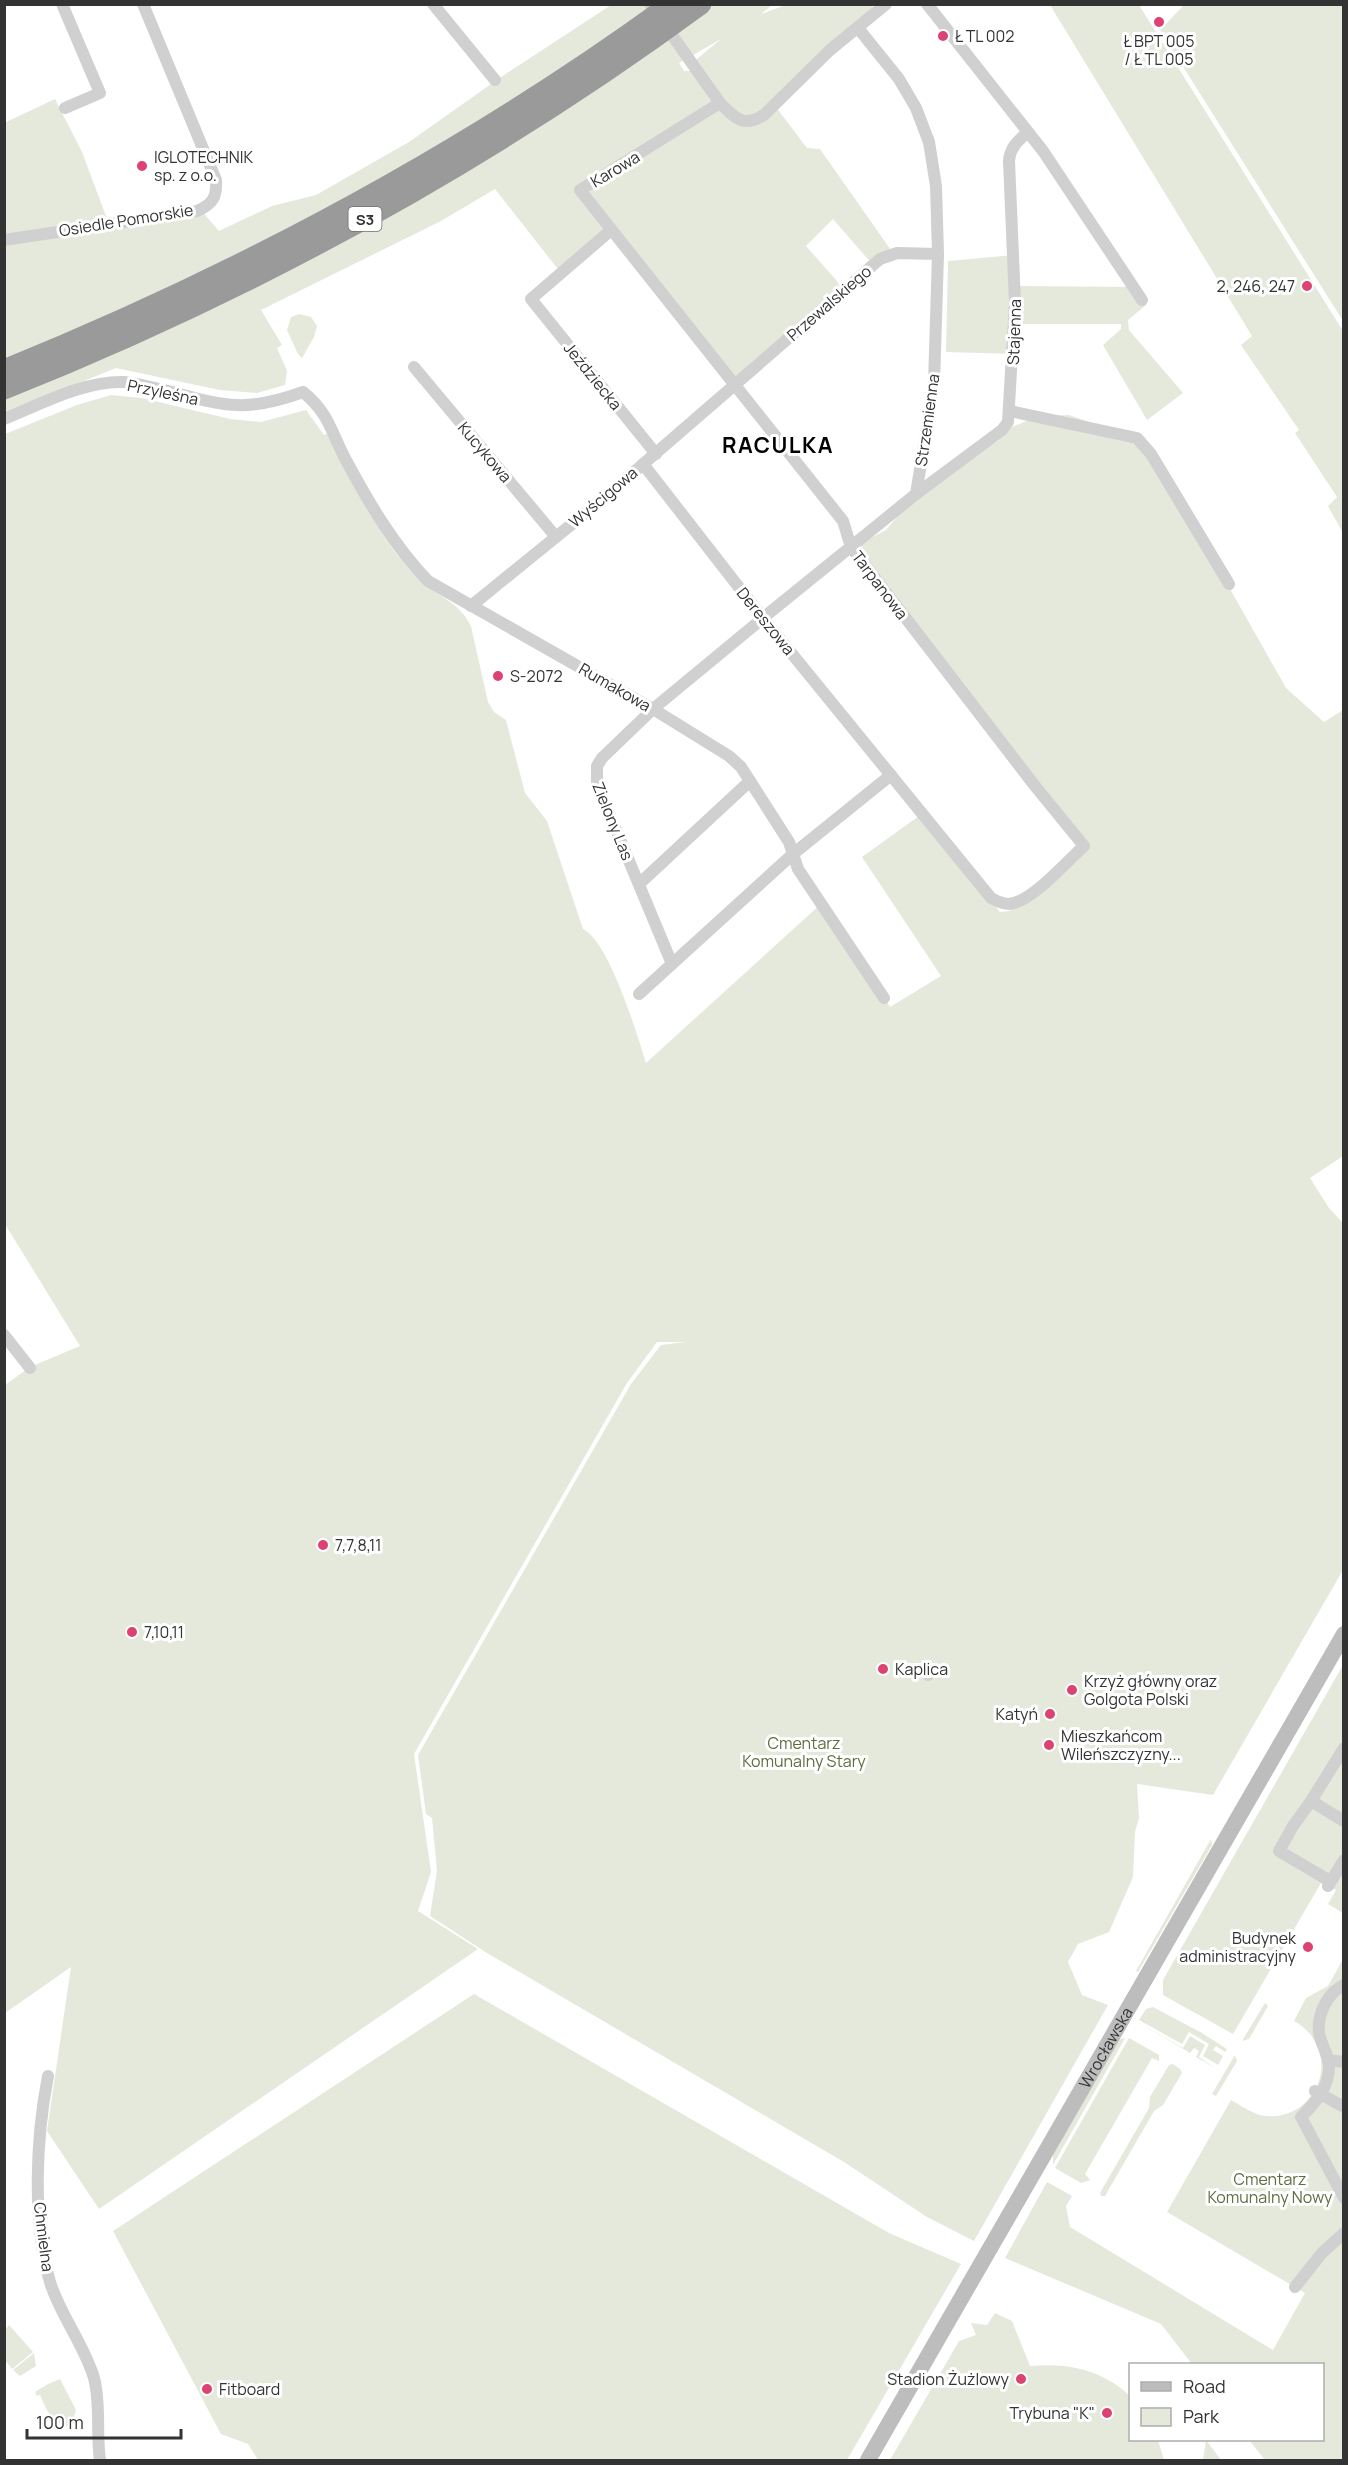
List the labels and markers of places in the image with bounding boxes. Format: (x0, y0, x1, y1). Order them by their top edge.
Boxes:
marker: Ł BPT 005 / Ł TL 005 (1152, 15, 1166, 29)
place label: Ł TL 002 (955, 25, 1014, 47)
marker: Ł TL 002 (936, 29, 950, 43)
place label: Ł BPT 005 / Ł TL 005 (1123, 30, 1195, 70)
place label: IGLOTECHNIK sp. z o.o. (154, 146, 253, 186)
marker: IGLOTECHNIK sp. z o.o. (135, 159, 149, 173)
place label: 2, 246, 247 (1217, 275, 1295, 297)
marker: 2, 246, 247 (1300, 279, 1314, 293)
place label: S-2072 (510, 665, 563, 687)
marker: S-2072 (491, 669, 505, 683)
place label: 7,7,8,11 (335, 1534, 382, 1556)
marker: 7,7,8,11 (316, 1538, 330, 1552)
place label: 7,10,11 (144, 1621, 184, 1643)
marker: 7,10,11 (125, 1625, 139, 1639)
place label: Kaplica (895, 1658, 948, 1680)
marker: Kaplica (876, 1662, 890, 1676)
place label: Krzyż główny oraz Golgota Polski (1084, 1670, 1217, 1710)
marker: Krzyż główny oraz Golgota Polski (1065, 1683, 1079, 1697)
place label: Katyń (996, 1703, 1038, 1725)
marker: Katyń (1043, 1707, 1057, 1721)
place label: Mieszkańcom Wileńszczyzny... (1061, 1725, 1181, 1765)
marker: Mieszkańcom Wileńszczyzny... (1042, 1738, 1056, 1752)
place label: Budynek administracyjny (1179, 1927, 1297, 1967)
marker: Budynek administracyjny (1301, 1940, 1315, 1954)
place label: Stadion Żużlowy (887, 2368, 1010, 2390)
marker: Stadion Żużlowy (1014, 2372, 1028, 2386)
place label: Fitboard (219, 2378, 280, 2400)
marker: Fitboard (200, 2382, 214, 2396)
place label: Trybuna "K" (1010, 2402, 1095, 2424)
marker: Trybuna "K" (1100, 2406, 1114, 2420)

